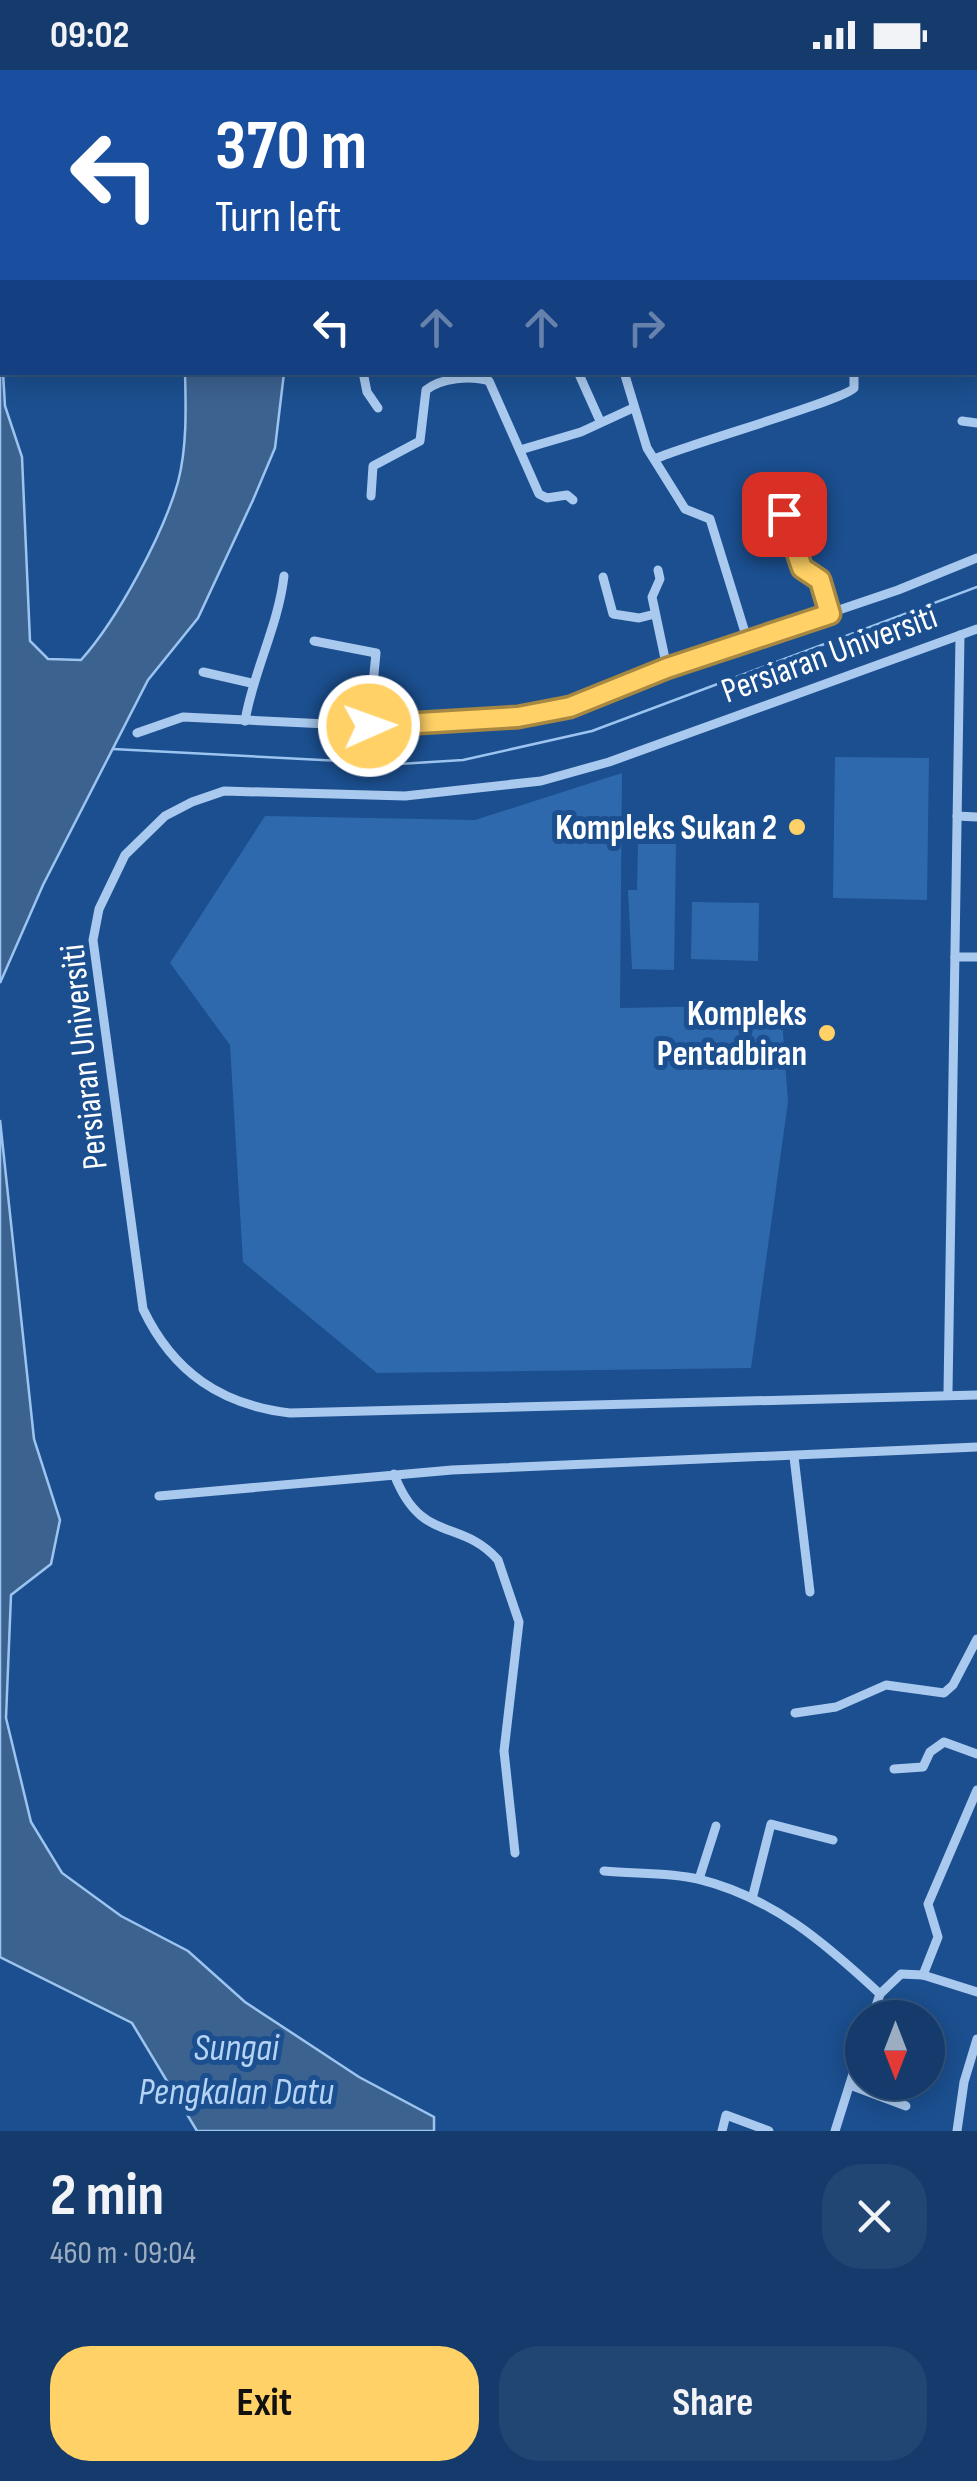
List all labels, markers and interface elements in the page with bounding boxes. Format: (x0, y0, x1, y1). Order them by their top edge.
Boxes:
text: 09:02 (50, 13, 129, 58)
text: 370 m (215, 105, 367, 189)
icon: left (50, 110, 180, 240)
text: Turn left (215, 190, 341, 245)
icon: left (304, 300, 359, 355)
icon: ahead (409, 300, 464, 355)
icon: ahead (514, 300, 569, 355)
icon: right (619, 300, 674, 355)
pin (742, 472, 827, 557)
icon: arrive (757, 487, 812, 542)
street label: Persiaran Universiti (716, 595, 943, 713)
position arrow (317, 674, 421, 778)
place label: Kompleks Sukan 2 (555, 807, 777, 850)
marker: Kompleks Sukan 2 (786, 816, 808, 838)
street label: Persiaran Universiti (51, 942, 118, 1172)
place label: Kompleks Pentadbiran (657, 993, 807, 1076)
marker: Kompleks Pentadbiran (816, 1022, 838, 1044)
north arrow (845, 2000, 945, 2100)
map controls (845, 2000, 945, 2100)
water label: Sungai Pengkalan Datu (138, 2026, 334, 2115)
text: 2 min (50, 2160, 164, 2232)
button: close (822, 2164, 927, 2269)
text: 460 m · 09:04 (50, 2234, 196, 2273)
button: Exit (50, 2346, 479, 2461)
button: Share (499, 2346, 927, 2461)

